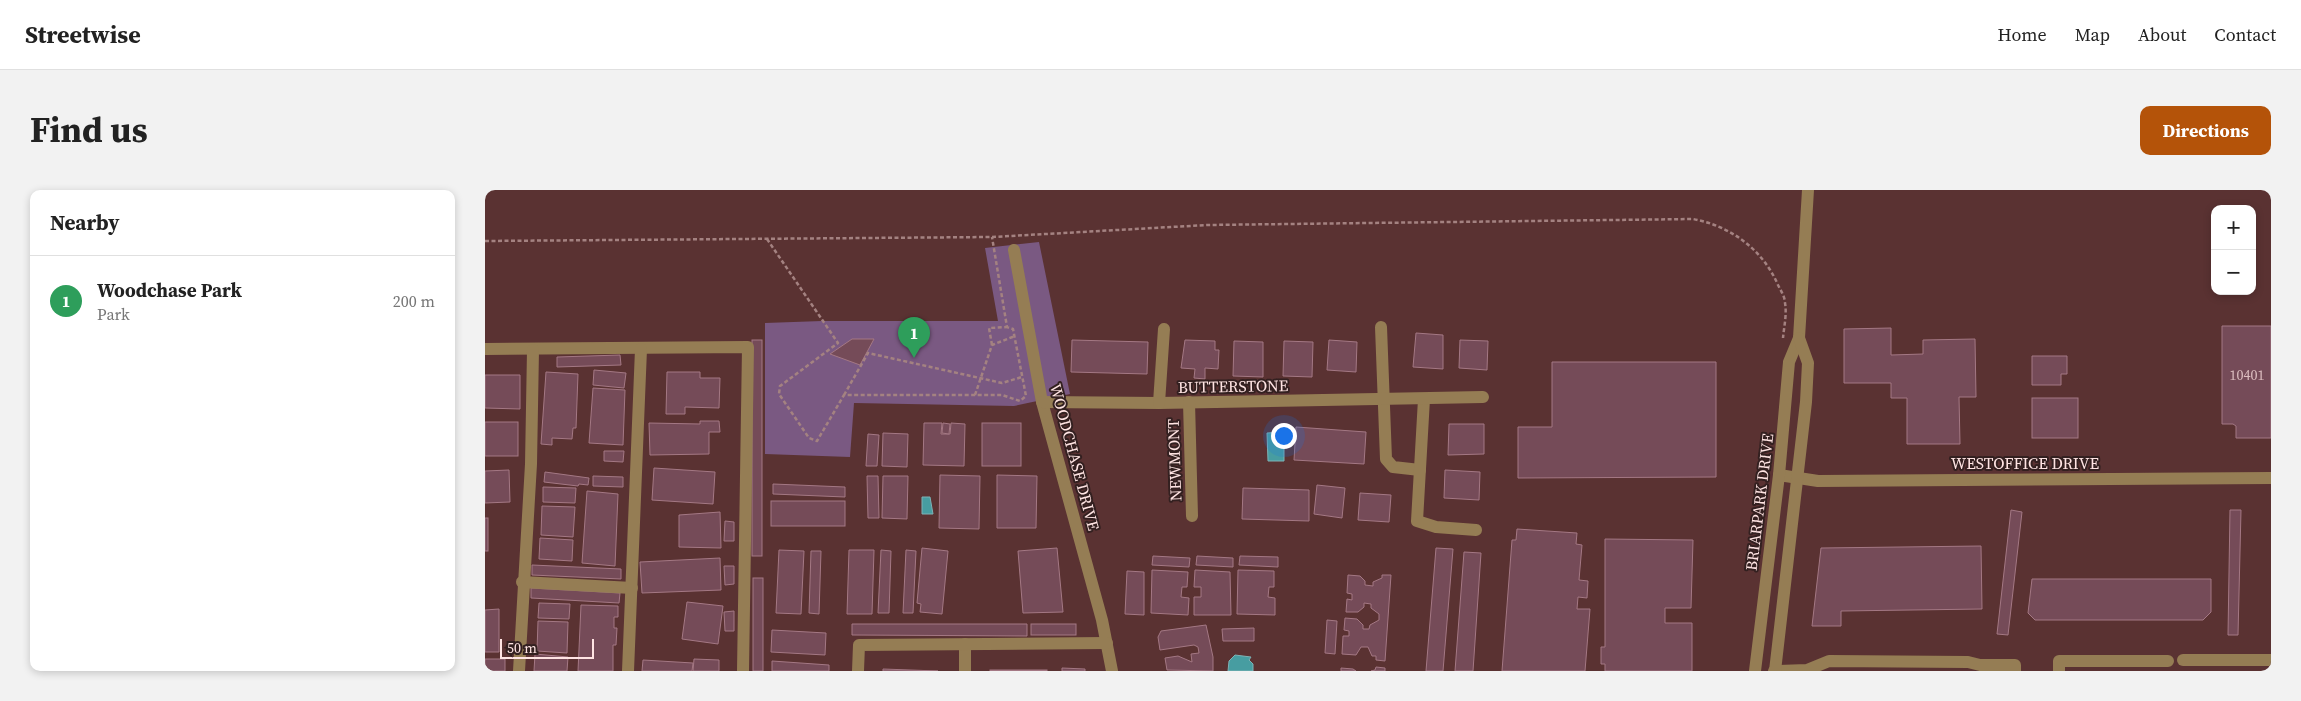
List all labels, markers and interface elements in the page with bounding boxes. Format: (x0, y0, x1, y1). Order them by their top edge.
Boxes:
text: Streetwise (25, 18, 141, 51)
text: Home (1998, 22, 2047, 47)
text: Map (2075, 22, 2110, 47)
text: About (2138, 22, 2186, 47)
text: Contact (2214, 22, 2276, 47)
text: Find us (30, 106, 148, 154)
button: Directions (2140, 106, 2271, 155)
map controls (2211, 205, 2256, 295)
button: + (2211, 205, 2256, 250)
text: Nearby (50, 208, 120, 237)
button: − (2211, 250, 2256, 295)
text: Woodchase Park (97, 277, 242, 303)
text: 1 (62, 290, 70, 312)
text: 200 m (393, 290, 435, 312)
text: Park (97, 303, 130, 325)
pin: 1 (898, 317, 930, 358)
house number: 10401 (2230, 365, 2265, 385)
street label: BUTTERSTONE (1178, 374, 1289, 398)
street label: WOODCHASE DRIVE (1045, 381, 1105, 533)
street label: NEWMONT (1162, 418, 1186, 502)
your location (1271, 423, 1297, 449)
street label: BRIARPARK DRIVE (1740, 432, 1778, 572)
street label: WESTOFFICE DRIVE (1951, 452, 2100, 474)
scale bar (500, 636, 594, 659)
text: 50 m (507, 638, 537, 658)

